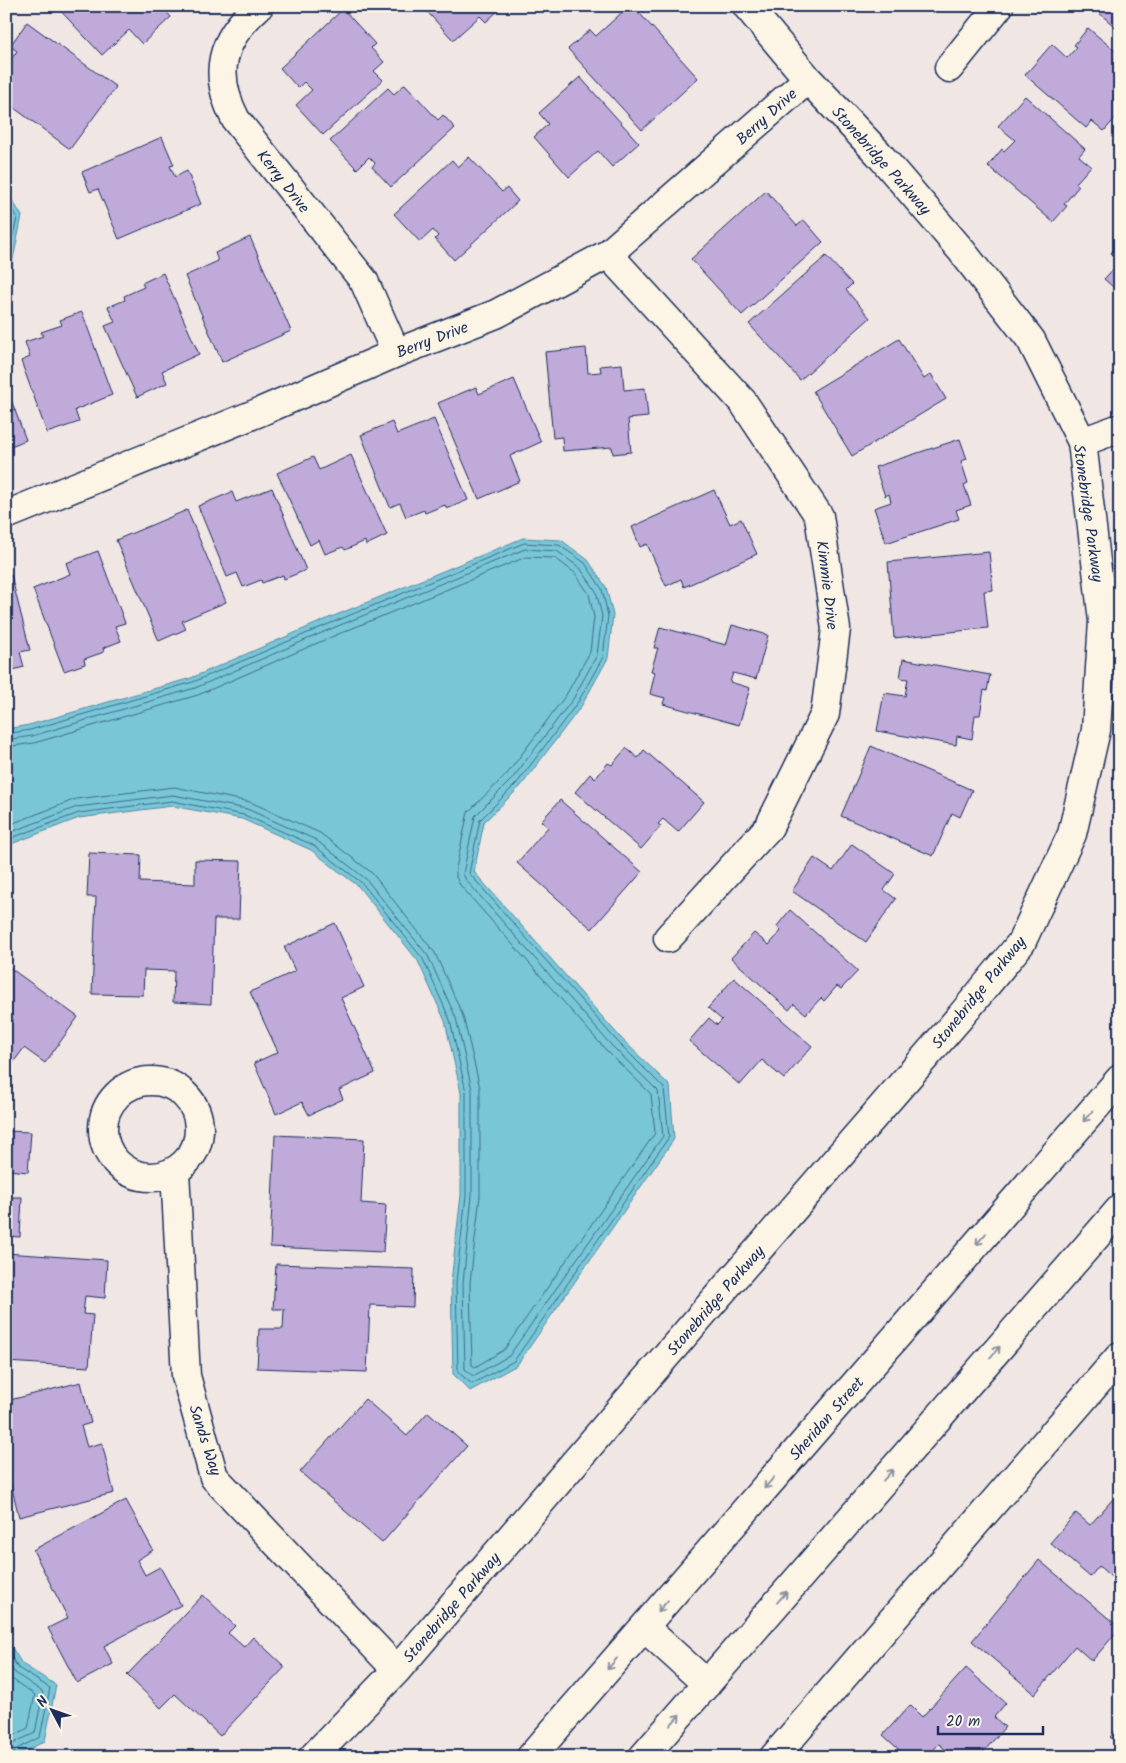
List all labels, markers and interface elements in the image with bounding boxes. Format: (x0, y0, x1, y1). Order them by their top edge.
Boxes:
street label: Berry Drive (731, 83, 803, 152)
street label: Stonebridge Parkway (825, 101, 937, 221)
street label: Kerry Drive (250, 145, 316, 219)
street label: Berry Drive (393, 315, 472, 366)
street label: Stonebridge Parkway (1065, 443, 1110, 584)
street label: Kimmie Drive (809, 539, 844, 631)
street label: Stonebridge Parkway (926, 931, 1033, 1055)
one-way arrow (1082, 1110, 1094, 1123)
one-way arrow (976, 1232, 987, 1245)
street label: Stonebridge Parkway (661, 1240, 772, 1362)
one-way arrow (989, 1346, 1001, 1359)
street label: Sheridan Street (783, 1371, 871, 1467)
street label: Sands Way (181, 1402, 228, 1480)
one-way arrow (883, 1468, 894, 1481)
one-way arrow (763, 1477, 775, 1490)
street label: Stonebridge Parkway (397, 1547, 508, 1669)
one-way arrow (776, 1591, 787, 1604)
one-way arrow (657, 1599, 668, 1612)
one-way arrow (606, 1657, 618, 1670)
north arrow (28, 1686, 78, 1736)
text: N (32, 1691, 54, 1713)
scale bar (938, 1703, 1044, 1735)
text: 20 m (946, 1710, 980, 1734)
one-way arrow (669, 1714, 680, 1727)

